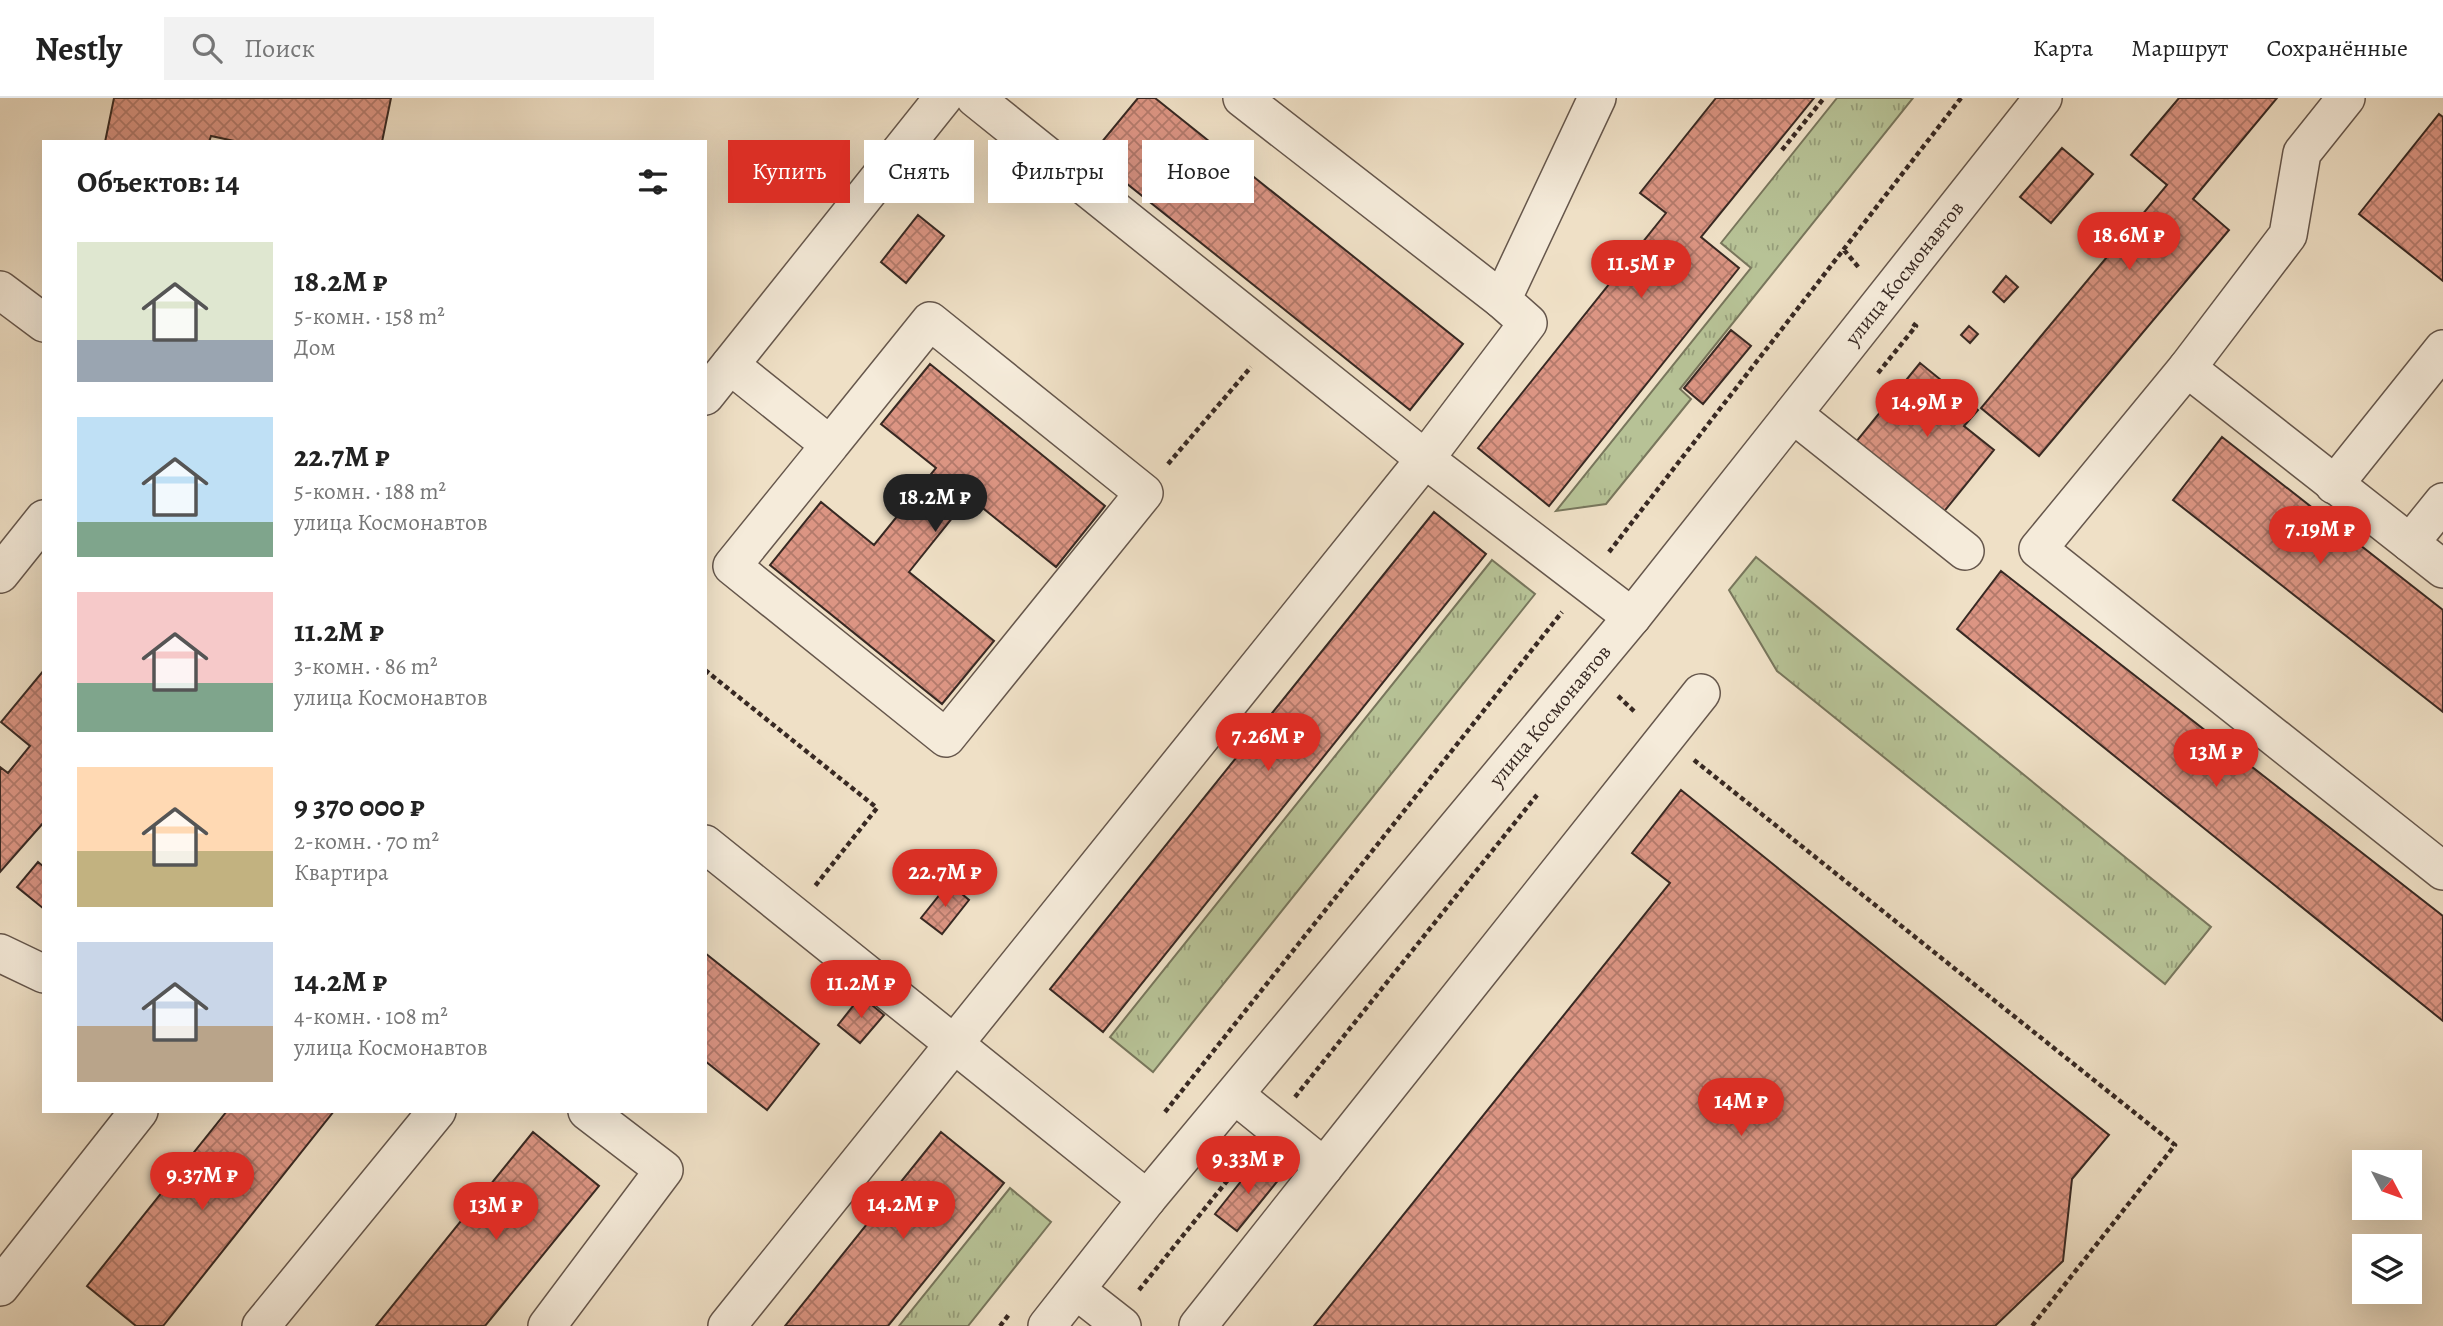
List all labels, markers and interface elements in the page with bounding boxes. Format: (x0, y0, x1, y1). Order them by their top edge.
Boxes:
search box (164, 17, 654, 80)
text: Nestly (35, 26, 122, 71)
icon: search (188, 29, 226, 67)
text: Поиск (244, 31, 315, 66)
text: Карта (2033, 32, 2093, 64)
text: Маршрут (2131, 32, 2229, 64)
text: Сохранённые (2267, 32, 2408, 64)
chip: Купить (728, 140, 850, 203)
chip: Снять (864, 140, 974, 203)
chip: Фильтры (988, 140, 1128, 203)
chip: Новое (1142, 140, 1254, 203)
text: Объектов: 14 (77, 162, 239, 202)
icon: filters (634, 163, 672, 201)
street label: улица Космонавтов (1838, 195, 1970, 352)
pin: 18.6M ₽ (2064, 212, 2194, 272)
text: 18.6M ₽ (2093, 219, 2165, 250)
pin: 11.5M ₽ (1576, 240, 1706, 300)
text: 11.5M ₽ (1607, 247, 1675, 278)
text: 18.2M ₽ (294, 261, 388, 301)
icon: home (133, 270, 217, 354)
text: 5-комн. · 158 m² (294, 301, 445, 332)
text: Дом (294, 332, 336, 363)
pin: 14.9M ₽ (1862, 380, 1992, 439)
text: 14.9M ₽ (1891, 386, 1963, 417)
text: 22.7M ₽ (294, 436, 390, 476)
icon: home (133, 445, 217, 529)
pin: 18.2M ₽ (870, 474, 1000, 534)
text: 5-комн. · 188 m² (294, 476, 446, 507)
text: 18.2M ₽ (899, 481, 971, 512)
pin: 7.19M ₽ (2255, 506, 2385, 566)
text: улица Космонавтов (294, 507, 488, 538)
text: 7.19M ₽ (2285, 513, 2355, 544)
text: 11.2M ₽ (294, 611, 384, 651)
icon: home (133, 620, 217, 704)
street label: улица Космонавтов (1482, 639, 1617, 793)
text: 3-комн. · 86 m² (294, 651, 437, 682)
text: улица Космонавтов (294, 682, 488, 713)
pin: 7.26M ₽ (1203, 714, 1333, 773)
text: 7.26M ₽ (1231, 720, 1305, 751)
pin: 13M ₽ (2167, 730, 2265, 789)
text: 13M ₽ (2189, 736, 2243, 767)
text: 9 370 000 ₽ (294, 786, 425, 826)
icon: home (133, 795, 217, 879)
text: 2-комн. · 70 m² (294, 826, 439, 857)
pin: 22.7M ₽ (880, 850, 1010, 909)
text: 22.7M ₽ (908, 856, 982, 887)
text: Квартира (294, 857, 389, 888)
pin: 11.2M ₽ (796, 960, 926, 1020)
text: 14.2M ₽ (294, 961, 387, 1001)
text: 11.2M ₽ (827, 967, 895, 998)
icon: home (133, 970, 217, 1054)
text: 4-комн. · 108 m² (294, 1001, 448, 1032)
text: улица Космонавтов (294, 1032, 488, 1063)
pin: 14M ₽ (1692, 1079, 1790, 1138)
text: 14M ₽ (1714, 1085, 1768, 1116)
pin: 9.33M ₽ (1183, 1136, 1313, 1196)
text: 9.33M ₽ (1212, 1143, 1284, 1174)
north arrow (2352, 1150, 2422, 1220)
map controls (2352, 1150, 2422, 1304)
pin: 9.37M ₽ (137, 1152, 267, 1212)
text: 9.37M ₽ (166, 1159, 238, 1190)
pin: 13M ₽ (447, 1182, 545, 1242)
pin: 14.2M ₽ (838, 1182, 968, 1241)
text: 14.2M ₽ (867, 1188, 939, 1219)
text: 13M ₽ (469, 1189, 523, 1220)
button: layers (2352, 1234, 2422, 1304)

